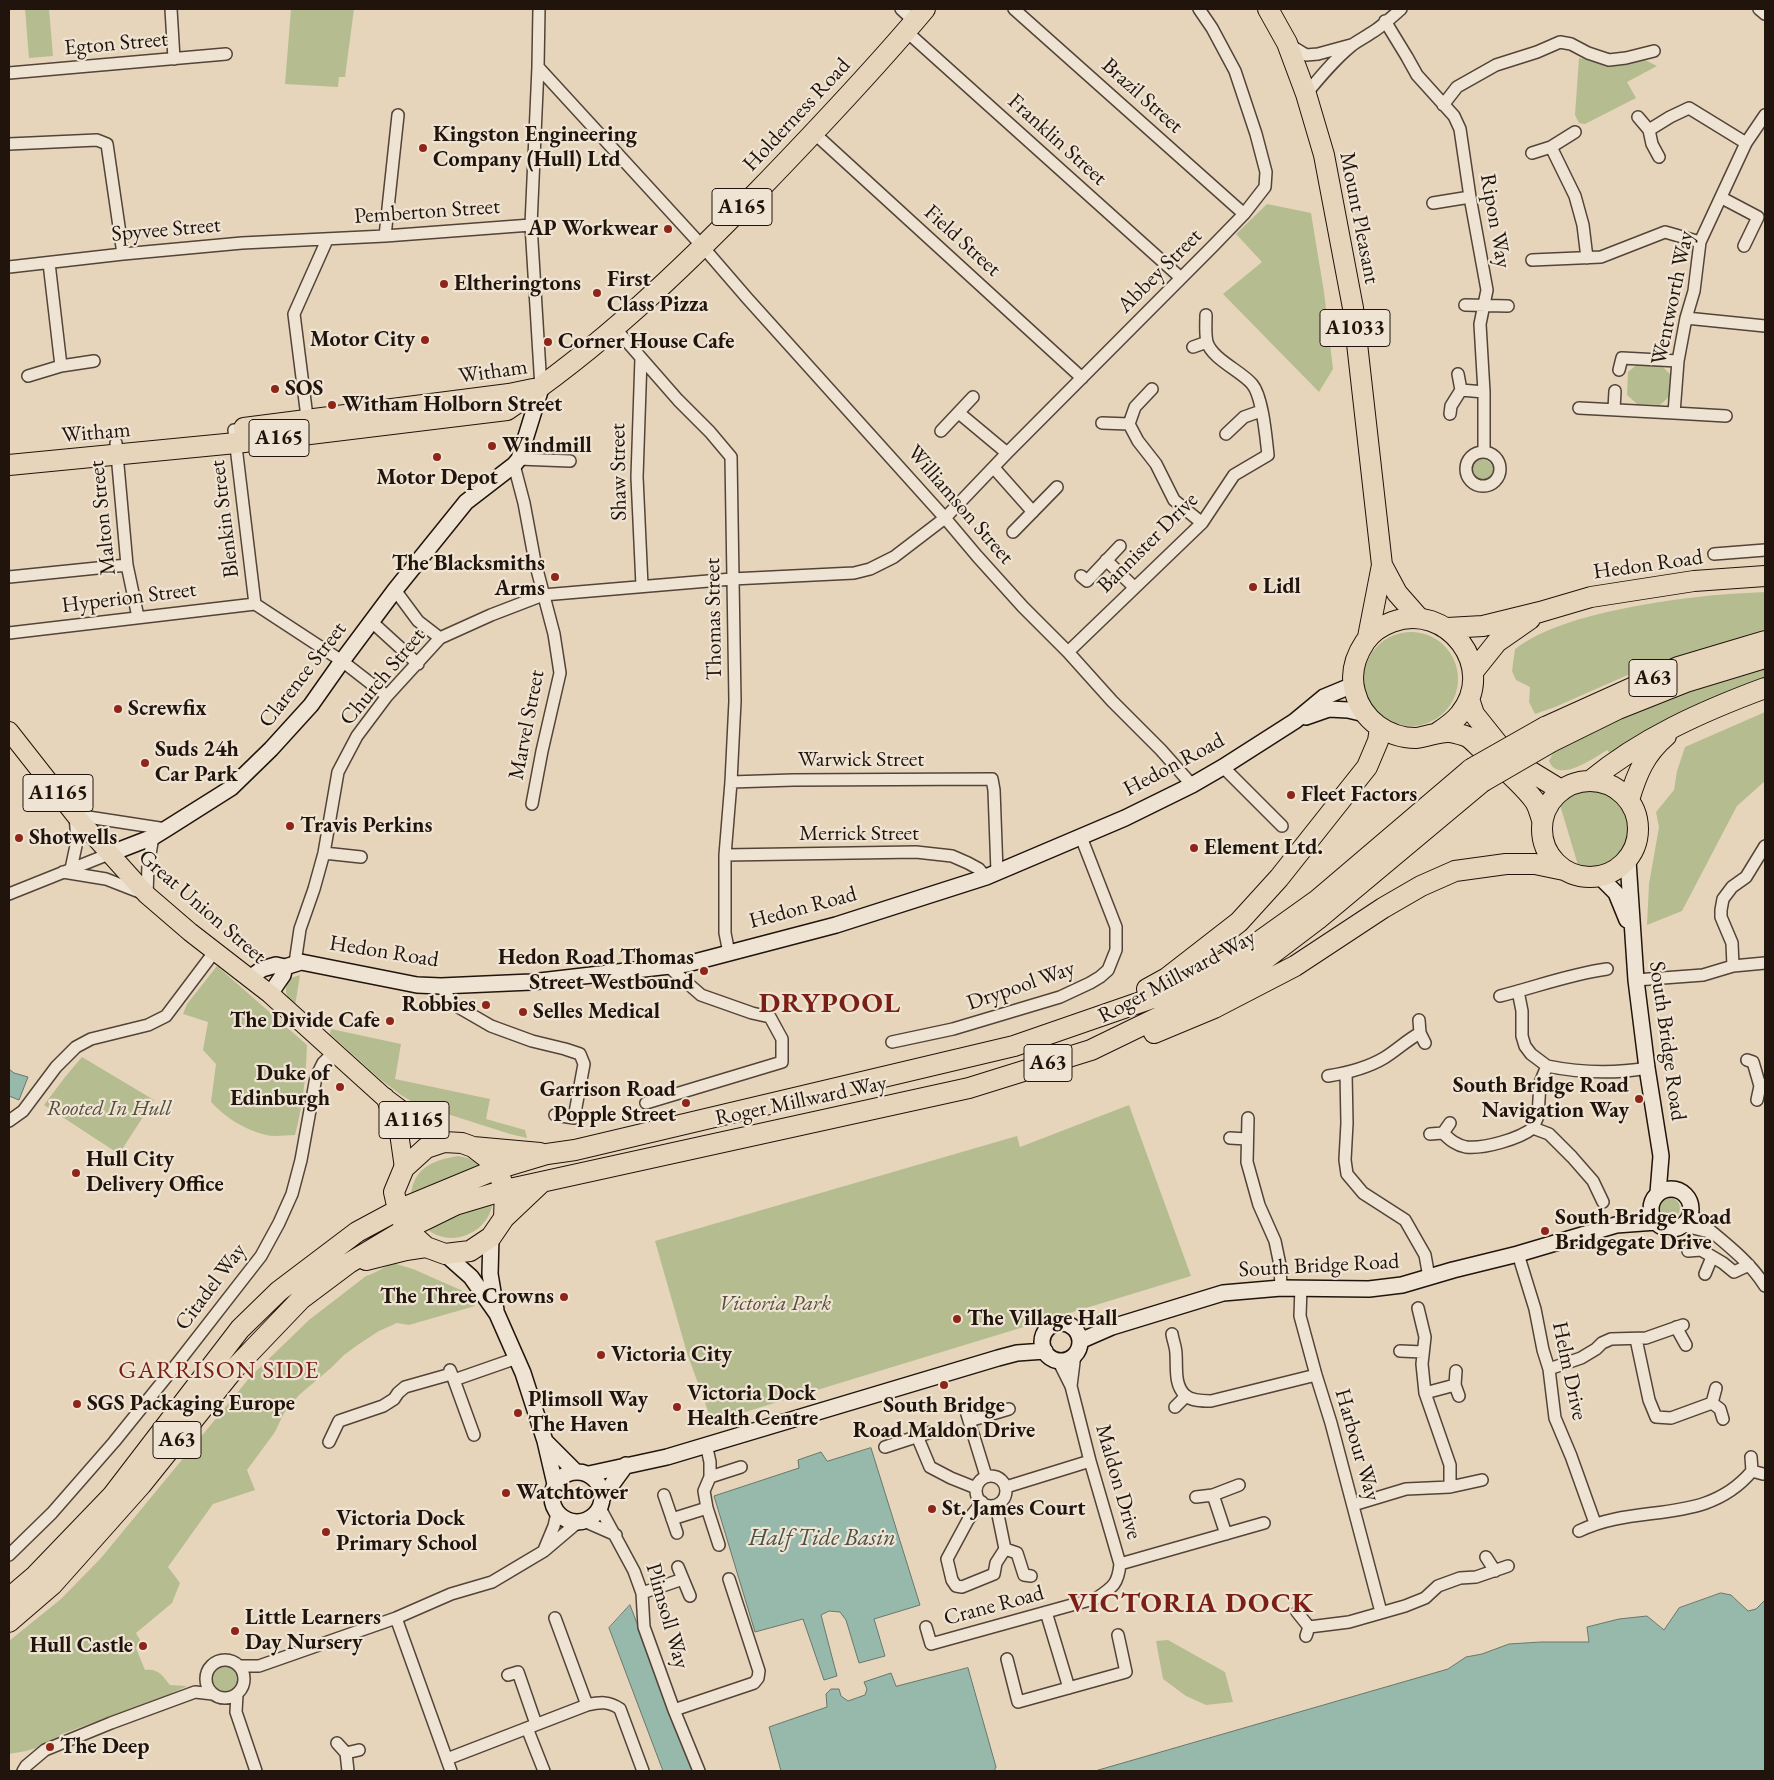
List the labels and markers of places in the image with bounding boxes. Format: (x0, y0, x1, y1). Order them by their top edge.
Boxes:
place label: Kingston Engineering Company (Hull) Ltd (433, 122, 637, 174)
marker: Kingston Engineering Company (Hull) Ltd (417, 142, 429, 154)
place label: AP Workwear (528, 216, 658, 242)
marker: AP Workwear (662, 223, 674, 235)
place label: First Class Pizza (607, 267, 708, 318)
place label: Eltheringtons (454, 271, 581, 297)
marker: Eltheringtons (438, 278, 450, 290)
marker: First Class Pizza (591, 287, 603, 299)
place label: Motor City (310, 327, 415, 353)
place label: Corner House Cafe (558, 329, 734, 355)
marker: Motor City (419, 334, 431, 346)
marker: Corner House Cafe (542, 336, 554, 348)
place label: SOS (285, 376, 323, 402)
marker: SOS (269, 383, 281, 395)
place label: Witham Holborn Street (342, 392, 562, 418)
marker: Witham Holborn Street (326, 399, 338, 411)
place label: Windmill (502, 433, 592, 459)
marker: Windmill (486, 440, 498, 452)
marker: Motor Depot (431, 451, 443, 463)
place label: Motor Depot (376, 465, 498, 491)
place label: The Blacksmiths Arms (392, 551, 545, 602)
marker: The Blacksmiths Arms (549, 571, 561, 583)
place label: Lidl (1263, 574, 1301, 600)
marker: Lidl (1247, 581, 1259, 593)
place label: Screwfix (128, 696, 207, 722)
marker: Screwfix (112, 703, 124, 715)
place label: Suds 24h Car Park (155, 737, 239, 788)
marker: Suds 24h Car Park (139, 757, 151, 769)
place label: Fleet Factors (1301, 782, 1417, 808)
marker: Fleet Factors (1285, 789, 1297, 801)
place label: Travis Perkins (300, 813, 432, 839)
marker: Travis Perkins (284, 820, 296, 832)
place label: Shotwells (29, 825, 117, 851)
marker: Shotwells (13, 832, 25, 844)
place label: Element Ltd. (1204, 835, 1323, 861)
marker: Element Ltd. (1188, 842, 1200, 854)
place label: Hedon Road Thomas Street Westbound (498, 945, 694, 996)
marker: Hedon Road Thomas Street Westbound (698, 965, 710, 977)
place label: Robbies (402, 992, 476, 1018)
marker: Robbies (480, 999, 492, 1011)
place label: Selles Medical (533, 999, 660, 1025)
marker: Selles Medical (517, 1006, 529, 1018)
place label: The Divide Cafe (230, 1008, 380, 1034)
marker: The Divide Cafe (384, 1015, 396, 1027)
place label: Duke of Edinburgh (230, 1061, 330, 1112)
place label: South Bridge Road Navigation Way (1453, 1073, 1629, 1124)
place label: Garrison Road Popple Street (540, 1077, 676, 1128)
marker: Duke of Edinburgh (334, 1081, 346, 1093)
marker: South Bridge Road Navigation Way (1633, 1093, 1645, 1105)
marker: Garrison Road Popple Street (680, 1097, 692, 1109)
place label: Hull City Delivery Office (86, 1147, 224, 1198)
marker: Hull City Delivery Office (70, 1167, 82, 1179)
place label: South Bridge Road Bridgegate Drive (1555, 1205, 1731, 1256)
marker: South Bridge Road Bridgegate Drive (1539, 1225, 1551, 1237)
place label: The Three Crowns (380, 1284, 554, 1310)
marker: The Three Crowns (558, 1291, 570, 1303)
place label: The Village Hall (967, 1306, 1118, 1332)
marker: The Village Hall (951, 1313, 963, 1325)
place label: Victoria City (611, 1342, 732, 1368)
marker: Victoria City (595, 1349, 607, 1361)
marker: South Bridge Road Maldon Drive (938, 1379, 950, 1391)
place label: Victoria Dock Health Centre (687, 1381, 818, 1432)
place label: Plimsoll Way The Haven (528, 1387, 648, 1438)
place label: SGS Packaging Europe (87, 1391, 295, 1417)
place label: South Bridge Road Maldon Drive (853, 1393, 1035, 1444)
marker: SGS Packaging Europe (71, 1398, 83, 1410)
marker: Victoria Dock Health Centre (671, 1401, 683, 1413)
marker: Plimsoll Way The Haven (512, 1407, 524, 1419)
place label: Watchtower (516, 1480, 628, 1506)
marker: Watchtower (500, 1487, 512, 1499)
place label: St. James Court (942, 1496, 1085, 1522)
marker: St. James Court (926, 1503, 938, 1515)
place label: Victoria Dock Primary School (336, 1506, 478, 1558)
marker: Victoria Dock Primary School (320, 1526, 332, 1538)
place label: Little Learners Day Nursery (245, 1605, 381, 1656)
marker: Little Learners Day Nursery (229, 1625, 241, 1637)
place label: Hull Castle (30, 1633, 133, 1659)
marker: Hull Castle (137, 1640, 149, 1652)
place label: The Deep (60, 1734, 149, 1760)
marker: The Deep (44, 1741, 56, 1753)

